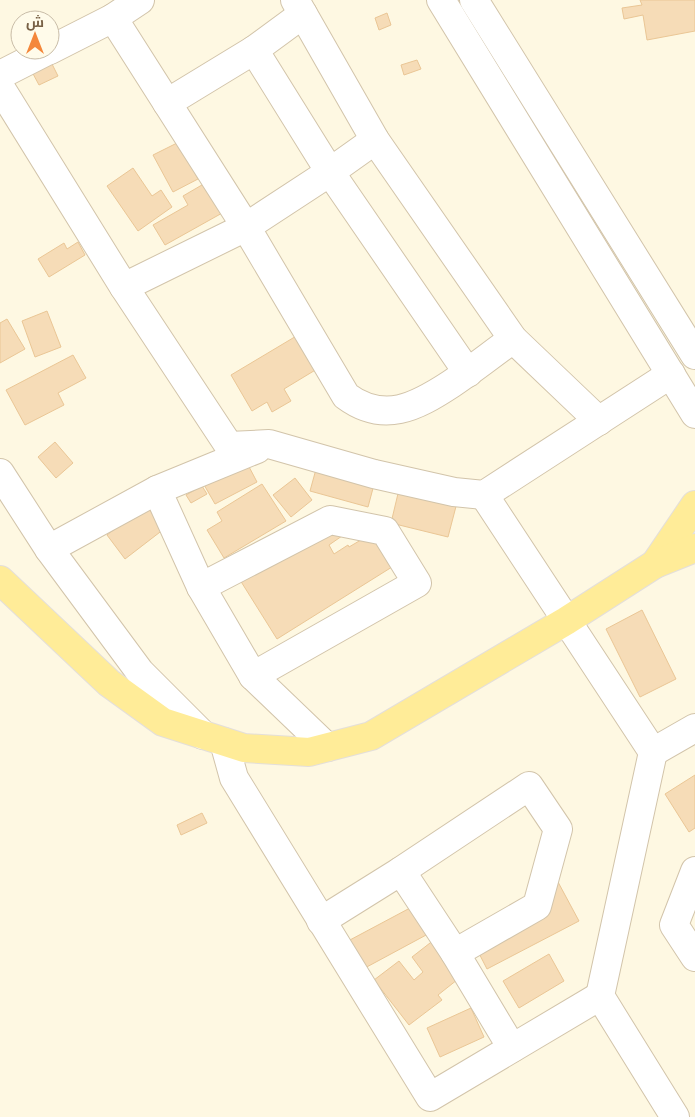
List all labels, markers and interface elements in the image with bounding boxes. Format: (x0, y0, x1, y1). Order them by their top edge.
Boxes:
north arrow (10, 10, 60, 60)
text: ش (26, 13, 44, 31)

